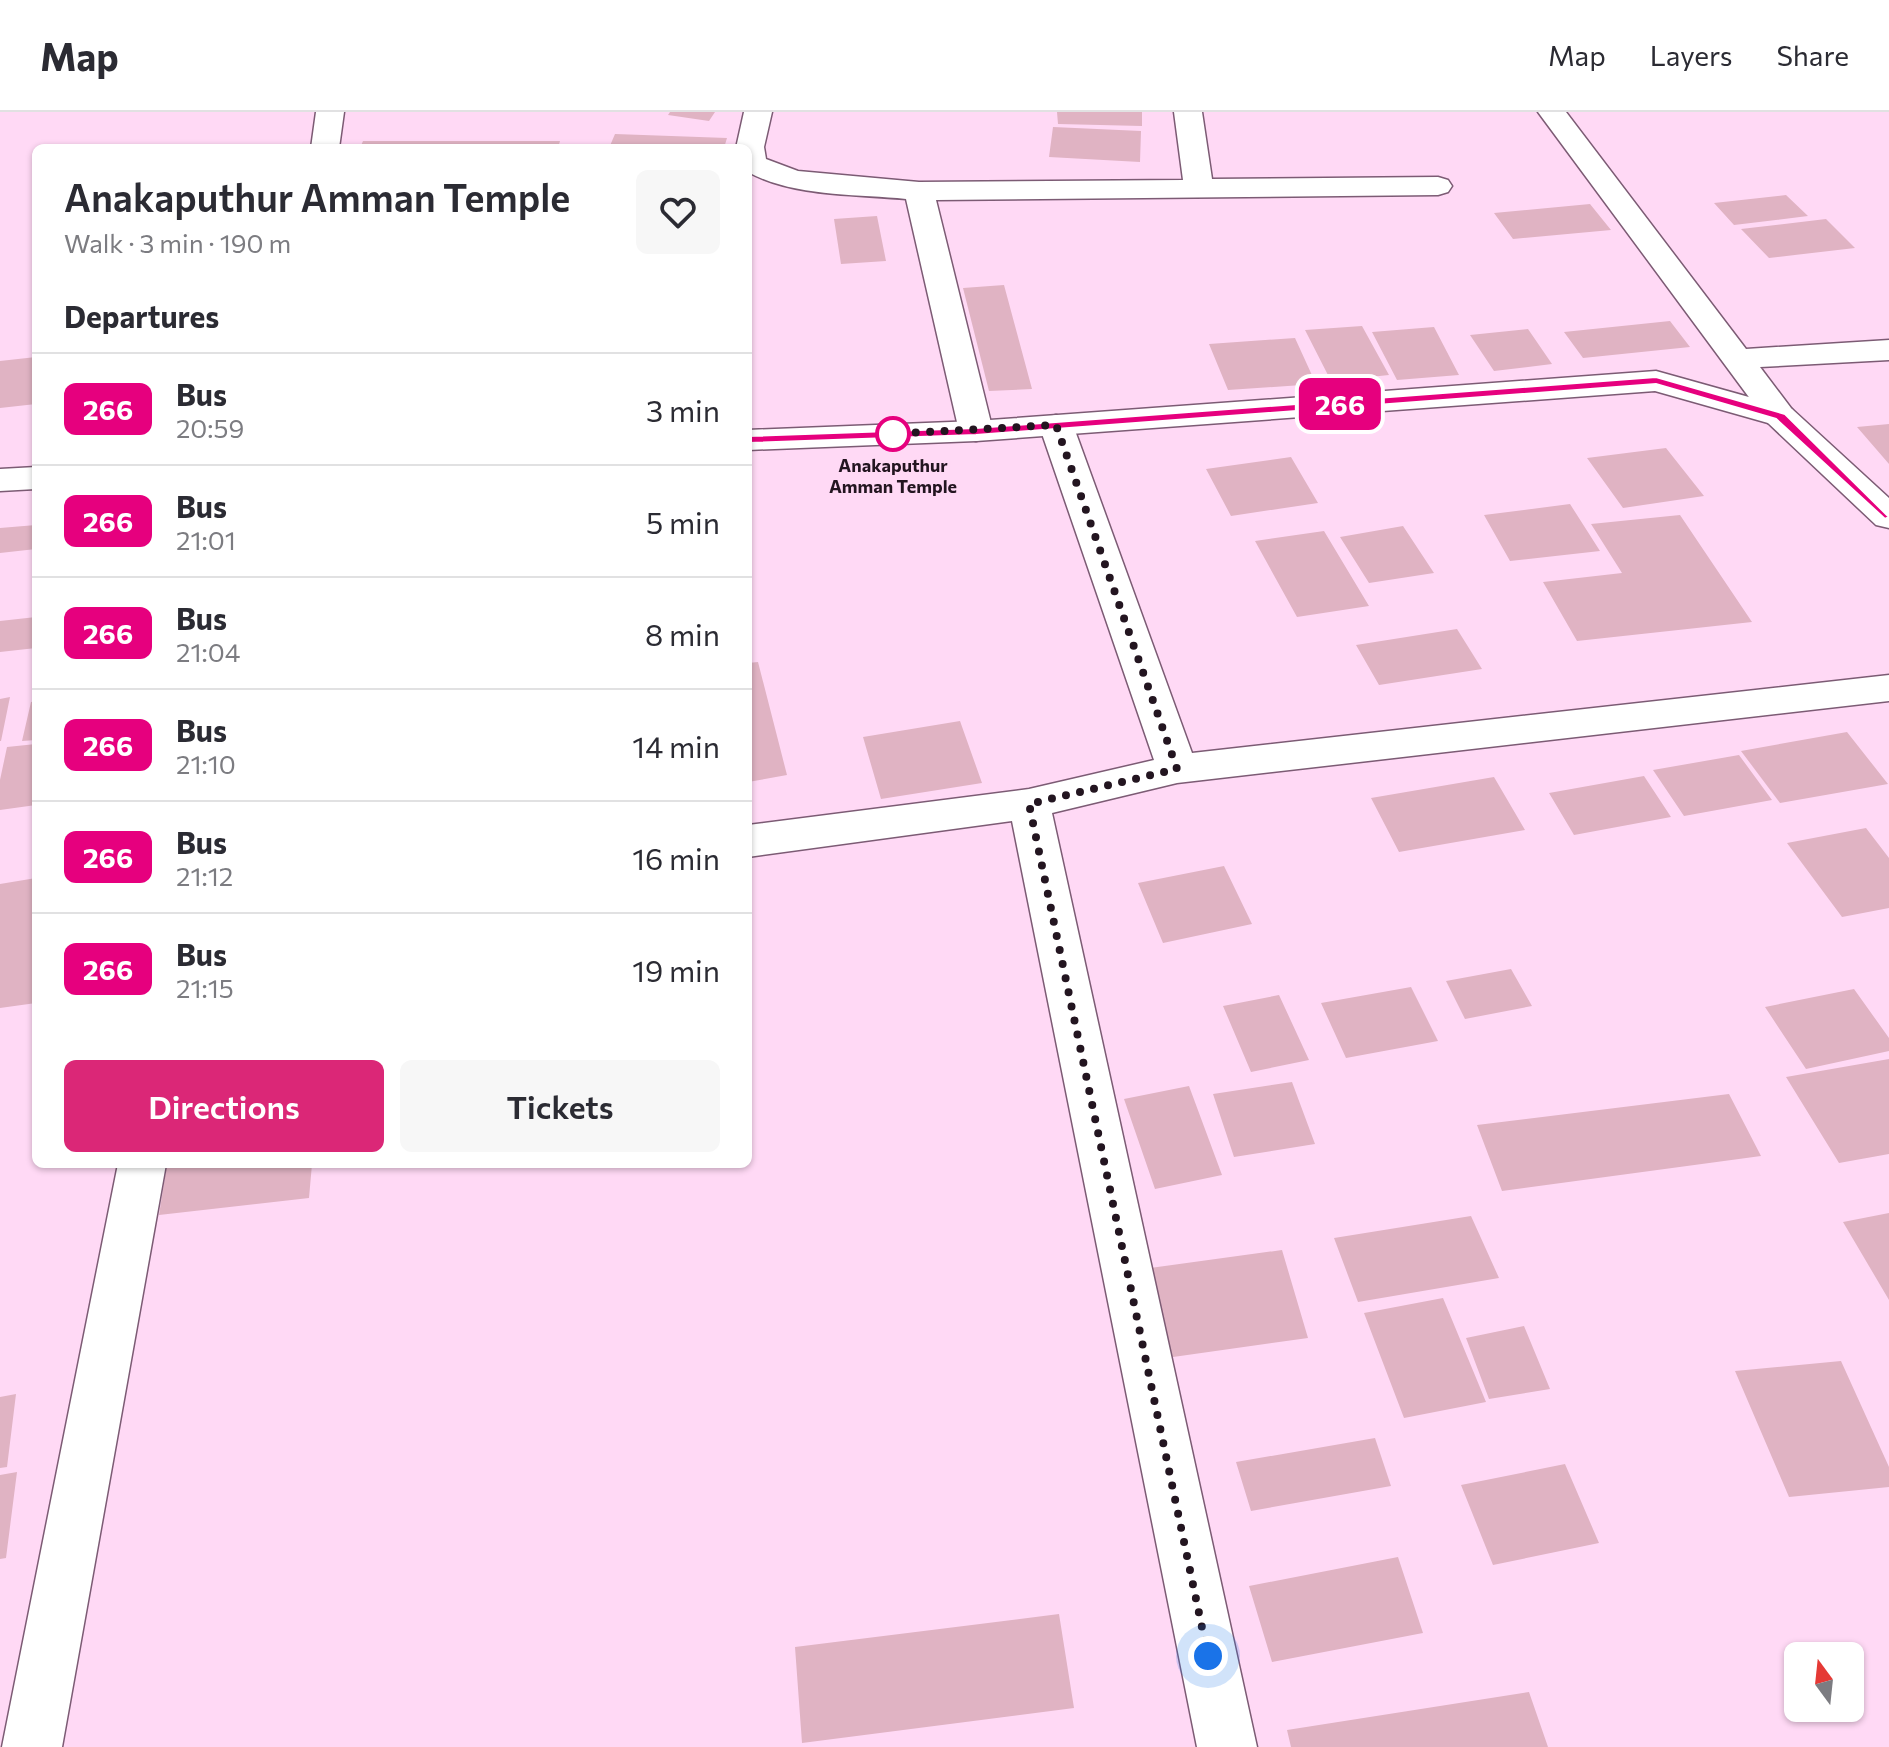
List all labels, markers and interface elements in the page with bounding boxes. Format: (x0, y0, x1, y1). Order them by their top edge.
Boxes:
text: Map (40, 32, 119, 79)
text: Map (1548, 38, 1606, 72)
text: Layers (1650, 38, 1732, 72)
text: Share (1776, 38, 1849, 72)
button: heart (636, 170, 720, 254)
text: Anakaputhur Amman Temple (64, 173, 570, 220)
text: Walk · 3 min · 190 m (64, 227, 291, 258)
text: Departures (64, 297, 219, 334)
text: Bus (176, 375, 227, 412)
line badge: 266 (1294, 378, 1386, 430)
text: 266 (1315, 387, 1365, 421)
text: 3 min (646, 391, 720, 428)
text: 266 (83, 392, 133, 426)
text: 20:59 (176, 412, 244, 443)
marker: Anakaputhur Amman Temple (876, 417, 910, 451)
place label: Anakaputhur Amman Temple (829, 454, 957, 497)
text: Bus (176, 487, 227, 524)
text: 5 min (646, 503, 720, 540)
text: 266 (83, 504, 133, 538)
text: 21:01 (176, 524, 236, 555)
text: Bus (176, 599, 227, 636)
text: 8 min (645, 615, 720, 652)
text: 266 (83, 616, 133, 650)
text: 21:04 (176, 636, 240, 667)
text: Bus (176, 711, 227, 748)
text: 14 min (632, 727, 720, 764)
text: 266 (83, 728, 133, 762)
text: 21:10 (176, 748, 236, 779)
text: Bus (176, 823, 227, 860)
text: 16 min (632, 839, 720, 876)
text: 266 (83, 840, 133, 874)
text: 21:12 (176, 860, 233, 891)
text: Bus (176, 935, 227, 972)
text: 19 min (632, 951, 720, 988)
text: 266 (83, 952, 133, 986)
text: 21:15 (176, 972, 234, 1003)
button: Directions (64, 1060, 384, 1152)
button: Tickets (400, 1060, 720, 1152)
your location (1188, 1636, 1228, 1676)
north arrow (1784, 1642, 1864, 1722)
map controls (1784, 1642, 1864, 1722)

